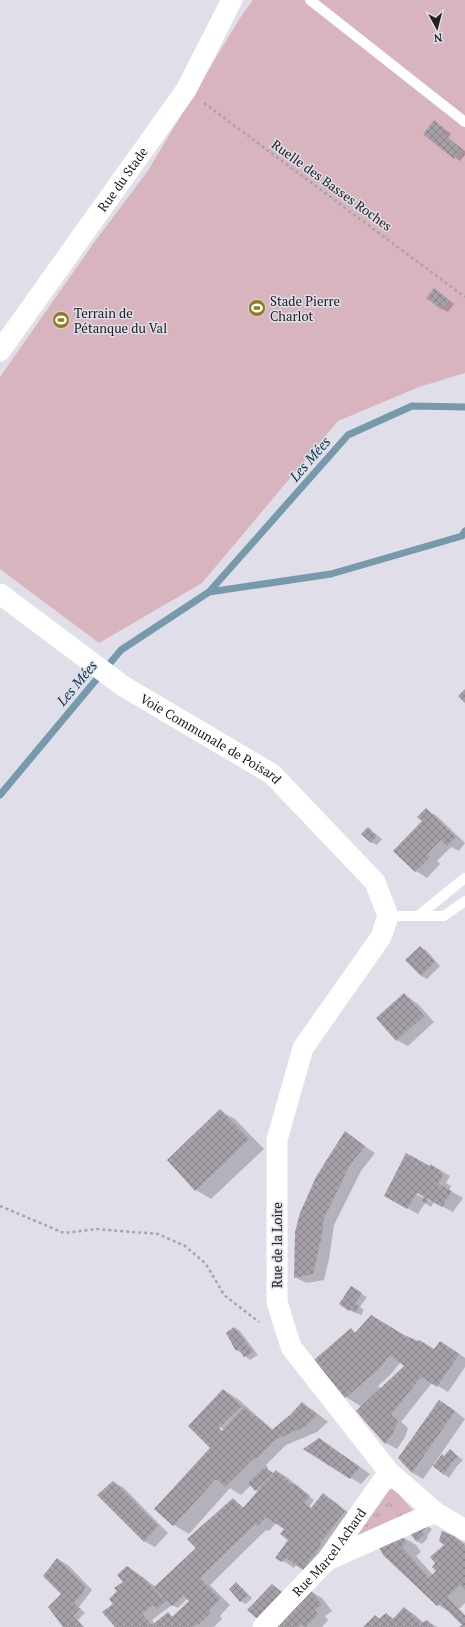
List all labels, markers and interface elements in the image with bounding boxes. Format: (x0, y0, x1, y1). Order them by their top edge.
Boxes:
north arrow (417, 8, 457, 48)
text: N (433, 30, 443, 45)
street label: Ruelle des Basses Roches (268, 135, 396, 235)
street label: Rue du Stade (93, 143, 152, 215)
place label: Stade Pierre Charlot (270, 292, 340, 325)
sports icon: Stade Pierre Charlot (247, 298, 267, 318)
place label: Terrain de Pétanque du Val (74, 304, 167, 337)
sports icon: Terrain de Pétanque du Val (51, 310, 71, 330)
water label: Les Mées (284, 432, 335, 486)
water label: Les Mées (51, 656, 101, 710)
street label: Voie Communale de Poisard (137, 689, 286, 788)
street label: Rue de la Loire (268, 1202, 286, 1288)
street label: Rue Marcel Achard (288, 1504, 370, 1600)

